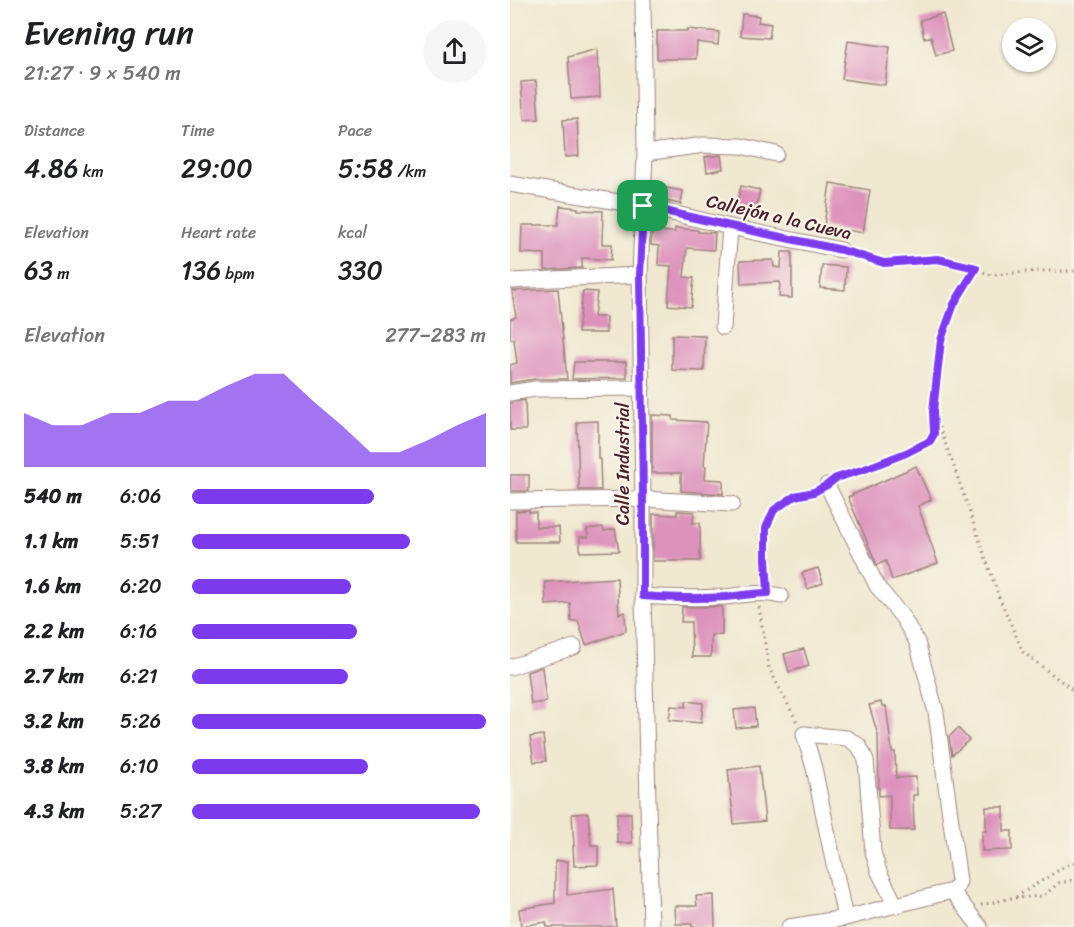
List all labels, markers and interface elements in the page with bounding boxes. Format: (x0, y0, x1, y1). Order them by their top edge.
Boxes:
text: Evening run (24, 4, 194, 62)
map controls (1002, 18, 1056, 72)
button: layers (1002, 18, 1056, 72)
button: share (423, 20, 486, 83)
text: 21:27 · 9 × 540 m (24, 56, 181, 91)
text: Distance (24, 116, 85, 145)
text: Time (181, 116, 215, 145)
text: Pace (338, 116, 372, 145)
text: 4.86 (24, 145, 79, 191)
text: 29:00 (181, 145, 253, 191)
text: 5:58 (338, 145, 393, 191)
text: km (79, 157, 104, 186)
text: /km (393, 157, 426, 186)
pin (617, 180, 668, 231)
street label: Callejón a la Cueva (703, 185, 855, 249)
icon: arrive (626, 189, 659, 222)
text: Elevation (24, 218, 89, 247)
text: Heart rate (181, 218, 256, 247)
text: kcal (338, 218, 367, 247)
text: 63 (24, 247, 53, 293)
text: 136 (181, 247, 221, 293)
text: 330 (338, 247, 383, 293)
text: m (53, 259, 70, 288)
text: bpm (221, 259, 255, 288)
text: Elevation (24, 318, 105, 353)
text: 277–283 m (385, 318, 486, 353)
street label: Calle Industrial (607, 402, 639, 525)
text: 540 m (24, 479, 82, 514)
text: 6:06 (120, 479, 161, 514)
text: 1.1 km (24, 524, 78, 559)
text: 5:51 (120, 524, 159, 559)
text: 1.6 km (24, 569, 81, 604)
text: 6:20 (120, 569, 162, 604)
text: 2.2 km (24, 614, 84, 649)
text: 6:16 (120, 614, 157, 649)
text: 2.7 km (24, 659, 84, 694)
text: 6:21 (120, 659, 158, 694)
text: 3.2 km (24, 704, 84, 739)
text: 5:26 (120, 704, 161, 739)
text: 3.8 km (24, 749, 84, 784)
text: 6:10 (120, 749, 159, 784)
text: 4.3 km (24, 794, 85, 829)
text: 5:27 (120, 794, 161, 829)

